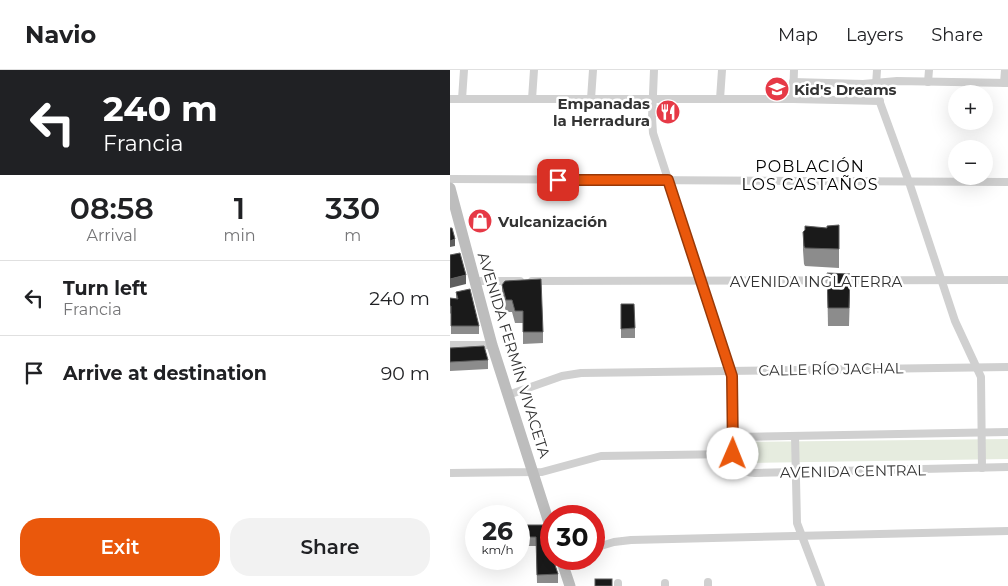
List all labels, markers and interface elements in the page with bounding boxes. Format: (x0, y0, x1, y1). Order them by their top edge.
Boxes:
text: Navio (25, 20, 96, 49)
text: Map (778, 24, 818, 46)
text: Layers (846, 24, 903, 46)
text: Share (931, 24, 983, 46)
school or university icon: Kid's Dreams (764, 76, 790, 102)
place label: Kid's Dreams (794, 80, 897, 99)
map controls (948, 85, 993, 185)
button: + (948, 85, 993, 130)
text: 240 m (103, 87, 218, 130)
icon: left (20, 90, 85, 155)
place label: Empanadas la Herradura (553, 94, 650, 130)
restaurant icon: Empanadas la Herradura (655, 99, 681, 125)
text: Francia (103, 130, 184, 157)
button: − (948, 140, 993, 185)
district label: POBLACIÓN LOS CASTAÑOS (741, 157, 879, 194)
pin (537, 159, 579, 201)
icon: arrive (544, 166, 572, 194)
text: 08:58 (70, 190, 154, 227)
text: 1 (234, 190, 245, 227)
text: 330 (325, 190, 380, 227)
shop icon: Vulcanización (467, 208, 493, 234)
place label: Vulcanización (497, 212, 608, 231)
text: Arrival (87, 226, 137, 245)
text: min (224, 226, 256, 245)
text: m (344, 226, 361, 245)
street label: AVENIDA FERMÍN VIVACETA (474, 250, 554, 460)
street label: AVENIDA INGLATERRA (730, 272, 903, 291)
text: Turn left (63, 277, 148, 300)
icon: left (20, 284, 48, 312)
text: 240 m (369, 287, 430, 310)
text: Francia (63, 300, 122, 319)
street label: CALLE RÍO JACHAL (758, 358, 904, 380)
icon: arrive (20, 359, 48, 387)
text: Arrive at destination (63, 362, 267, 385)
text: 90 m (381, 362, 430, 385)
position arrow (706, 427, 758, 479)
street label: AVENIDA CENTRAL (780, 460, 926, 482)
speed limit sign: 30 (540, 505, 605, 570)
text: 26 (482, 516, 513, 546)
button: Exit (20, 518, 220, 576)
button: Share (230, 518, 430, 576)
text: km/h (481, 542, 514, 557)

